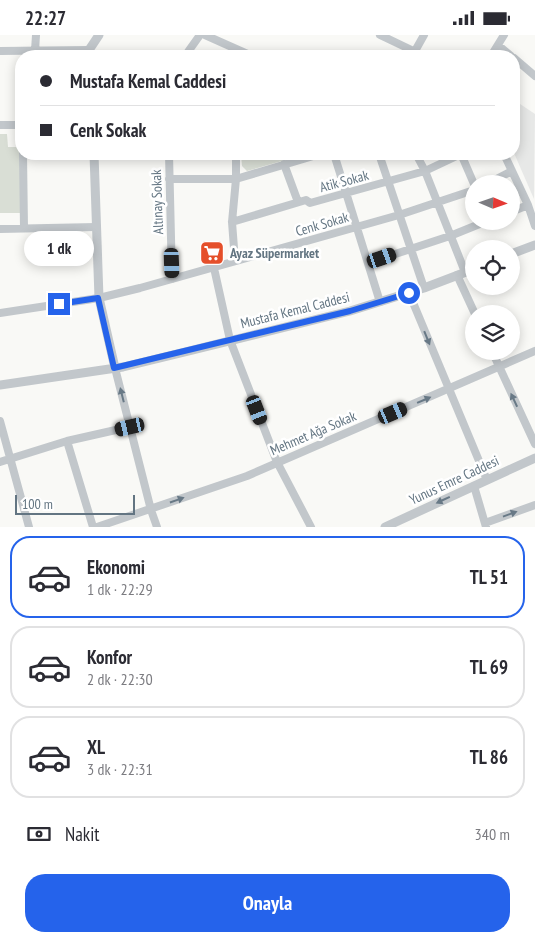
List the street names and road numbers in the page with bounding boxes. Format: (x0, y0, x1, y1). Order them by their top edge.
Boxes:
street label: Atik Sokak (318, 166, 371, 196)
street label: Altınay Sokak (147, 169, 167, 235)
street label: Cenk Sokak (293, 208, 351, 240)
street label: Mustafa Kemal Caddesi (239, 288, 351, 332)
street label: Mehmet Ağa Sokak (267, 407, 359, 459)
street label: Yunus Emre Caddesi (406, 451, 502, 509)

